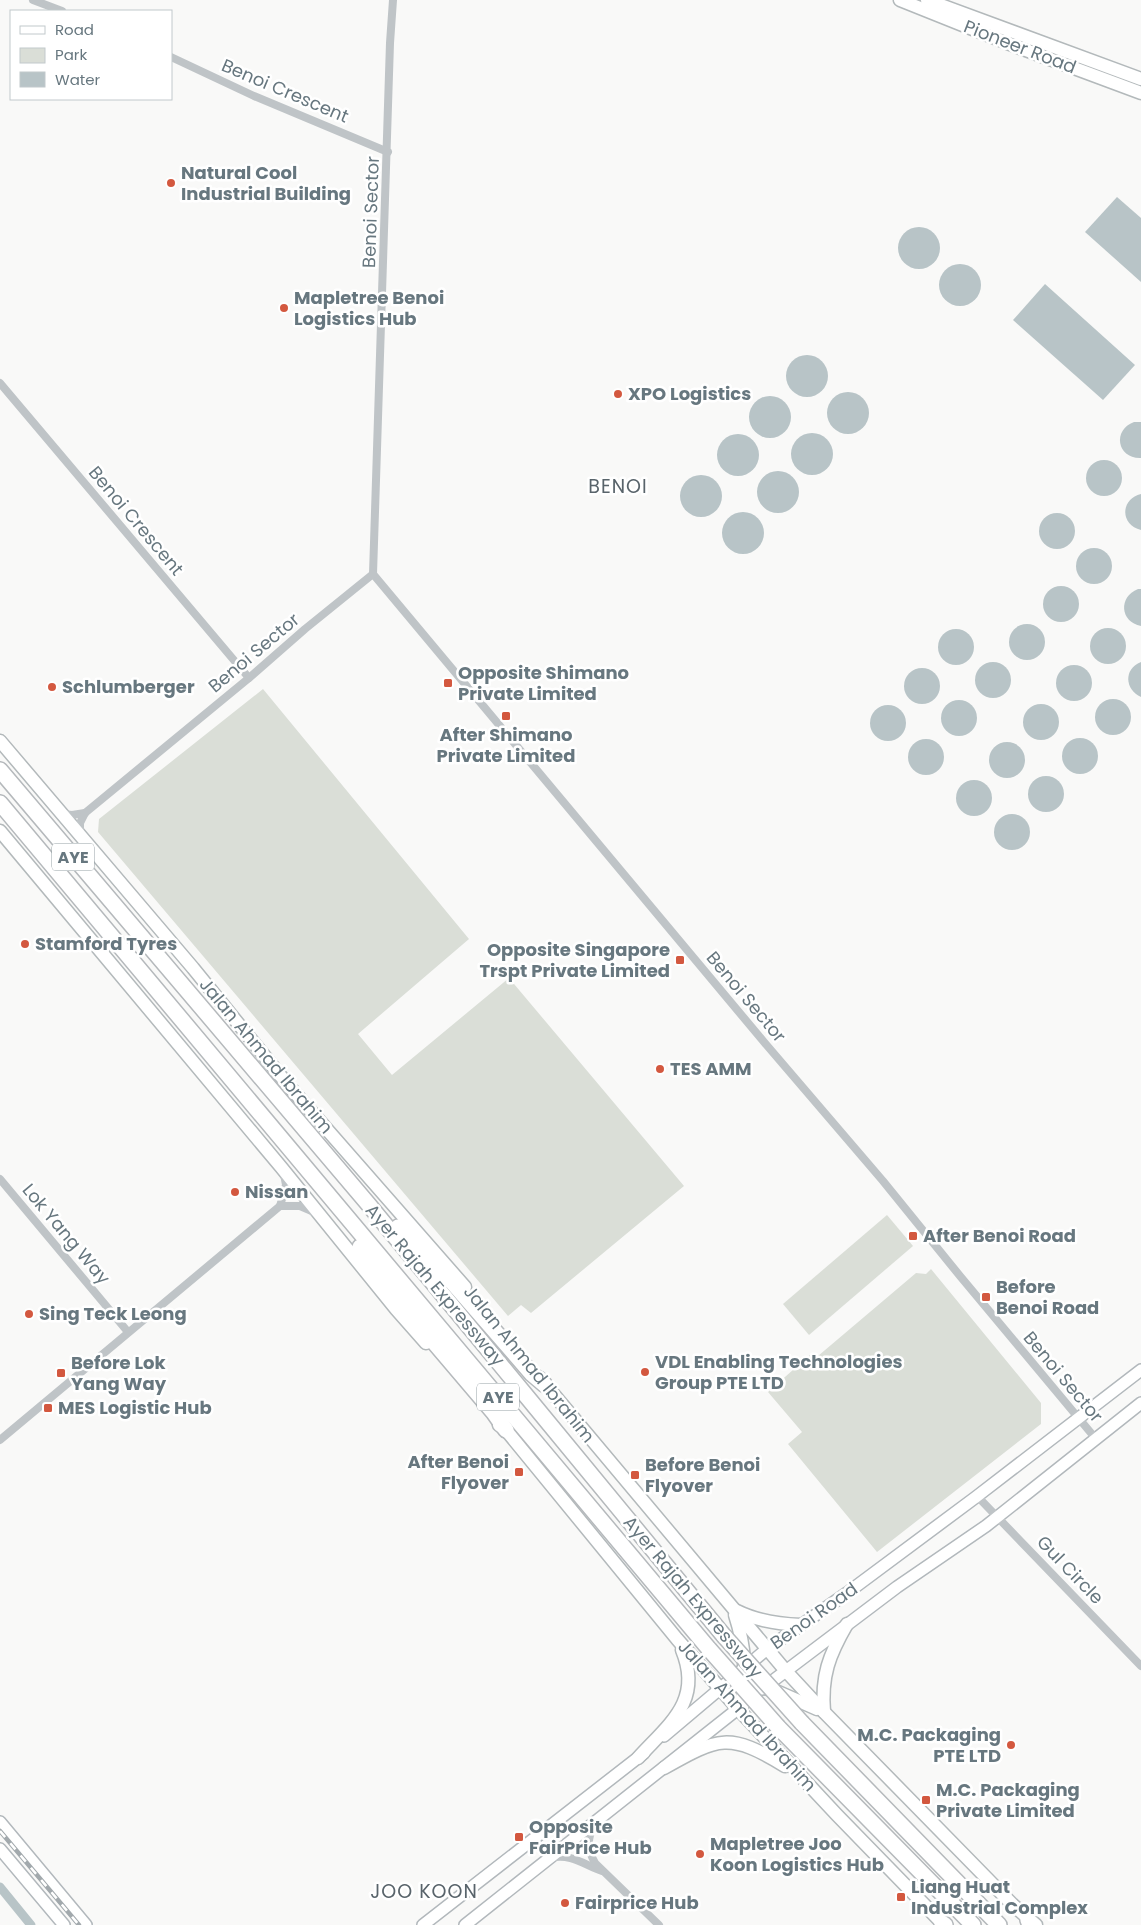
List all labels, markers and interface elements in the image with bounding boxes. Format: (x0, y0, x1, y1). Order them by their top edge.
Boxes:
legend (10, 10, 172, 100)
street label: Pioneer Road (960, 14, 1080, 79)
text: Road (55, 19, 94, 40)
text: Park (55, 44, 87, 65)
street label: Benoi Crescent (218, 53, 353, 129)
text: Water (55, 69, 101, 90)
street label: Benoi Sector (356, 155, 385, 268)
place label: Natural Cool Industrial Building (181, 160, 351, 206)
marker: Natural Cool Industrial Building (165, 177, 177, 189)
place label: Mapletree Benoi Logistics Hub (294, 285, 444, 331)
marker: Mapletree Benoi Logistics Hub (278, 302, 290, 314)
place label: XPO Logistics (628, 381, 751, 406)
marker: XPO Logistics (612, 388, 624, 400)
street label: Benoi Crescent (83, 461, 190, 581)
district label: BENOI (588, 473, 648, 500)
street label: Benoi Sector (203, 607, 305, 698)
place label: Opposite Shimano Private Limited (458, 660, 629, 706)
place label: Schlumberger (62, 674, 195, 699)
marker: Opposite Shimano Private Limited (442, 677, 454, 689)
marker: Schlumberger (46, 681, 58, 693)
marker: After Shimano Private Limited (500, 710, 512, 722)
place label: After Shimano Private Limited (437, 722, 575, 768)
road number: AYE (52, 844, 94, 870)
place label: Stamford Tyres (35, 931, 177, 956)
place label: Opposite Singapore Trspt Private Limited (479, 937, 670, 983)
marker: Stamford Tyres (19, 938, 31, 950)
street label: Benoi Sector (701, 946, 792, 1048)
marker: Opposite Singapore Trspt Private Limited (674, 954, 686, 966)
street label: Jalan Ahmad Ibrahim (194, 973, 339, 1139)
place label: TES AMM (670, 1056, 752, 1081)
marker: TES AMM (654, 1063, 666, 1075)
street label: Lok Yang Way (17, 1178, 116, 1289)
place label: Nissan (245, 1179, 308, 1204)
marker: Nissan (229, 1186, 241, 1198)
street label: Ayer Rajah Expressway (360, 1198, 511, 1371)
place label: After Benoi Road (923, 1223, 1076, 1248)
marker: After Benoi Road (907, 1230, 919, 1242)
place label: Before Benoi Road (996, 1274, 1099, 1320)
street label: Jalan Ahmad Ibrahim (458, 1280, 601, 1448)
marker: Before Benoi Road (980, 1291, 992, 1303)
place label: Sing Teck Leong (39, 1301, 187, 1326)
marker: Sing Teck Leong (23, 1308, 35, 1320)
street label: Benoi Sector (1018, 1326, 1109, 1428)
place label: VDL Enabling Technologies Group PTE LTD (655, 1349, 903, 1395)
place label: Before Lok Yang Way (71, 1350, 167, 1396)
marker: VDL Enabling Technologies Group PTE LTD (639, 1366, 651, 1378)
marker: Before Lok Yang Way (55, 1367, 67, 1379)
road number: AYE (477, 1384, 519, 1410)
place label: MES Logistic Hub (58, 1395, 212, 1420)
marker: MES Logistic Hub (42, 1402, 54, 1414)
place label: After Benoi Flyover (407, 1449, 509, 1495)
place label: Before Benoi Flyover (645, 1452, 760, 1498)
marker: After Benoi Flyover (513, 1466, 525, 1478)
marker: Before Benoi Flyover (629, 1469, 641, 1481)
street label: Ayer Rajah Expressway (618, 1510, 769, 1683)
street label: Gul Circle (1031, 1530, 1109, 1609)
street label: Benoi Road (765, 1576, 862, 1655)
street label: Jalan Ahmad Ibrahim (673, 1634, 822, 1797)
place label: M.C. Packaging PTE LTD (857, 1722, 1001, 1768)
marker: M.C. Packaging PTE LTD (1005, 1739, 1017, 1751)
place label: M.C. Packaging Private Limited (936, 1777, 1080, 1823)
marker: M.C. Packaging Private Limited (920, 1794, 932, 1806)
place label: Opposite FairPrice Hub (529, 1814, 652, 1860)
marker: Opposite FairPrice Hub (513, 1831, 525, 1843)
place label: Mapletree Joo Koon Logistics Hub (710, 1831, 884, 1877)
marker: Mapletree Joo Koon Logistics Hub (694, 1848, 706, 1860)
place label: Liang Huat Industrial Complex (911, 1874, 1088, 1920)
district label: JOO KOON (370, 1878, 478, 1905)
place label: Fairprice Hub (575, 1890, 699, 1915)
marker: Liang Huat Industrial Complex (895, 1891, 907, 1903)
marker: Fairprice Hub (559, 1897, 571, 1909)

